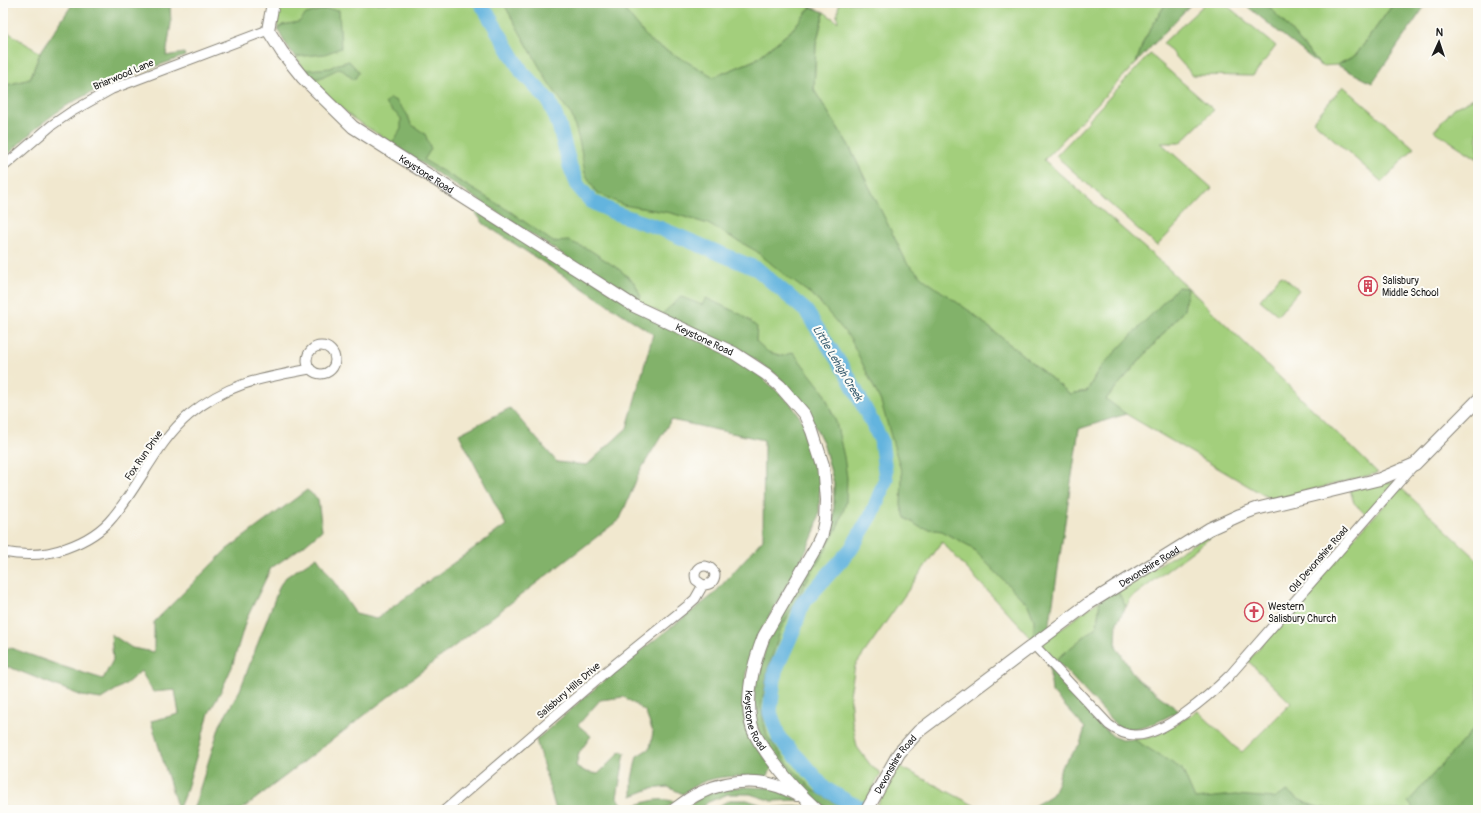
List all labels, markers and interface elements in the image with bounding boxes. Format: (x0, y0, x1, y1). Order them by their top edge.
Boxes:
north arrow (1419, 22, 1459, 62)
text: N (1435, 26, 1444, 39)
street label: Briarwood Lane (91, 57, 155, 93)
street label: Keystone Road (396, 153, 456, 197)
building icon: Salisbury Middle School (1357, 275, 1379, 297)
place label: Salisbury Middle School (1382, 275, 1439, 299)
street label: Keystone Road (673, 321, 735, 359)
water label: Little Lehigh Creek (810, 323, 866, 404)
street label: Fox Run Drive (122, 428, 165, 483)
street label: Old Devonshire Road (1287, 524, 1351, 595)
street label: Devonshire Road (1117, 544, 1182, 590)
church icon: Western Salisbury Church (1243, 601, 1265, 623)
place label: Western Salisbury Church (1268, 601, 1337, 625)
street label: Salisbury Hills Drive (535, 660, 603, 721)
street label: Keystone Road (742, 689, 768, 753)
street label: Devonshire Road (872, 733, 920, 796)

